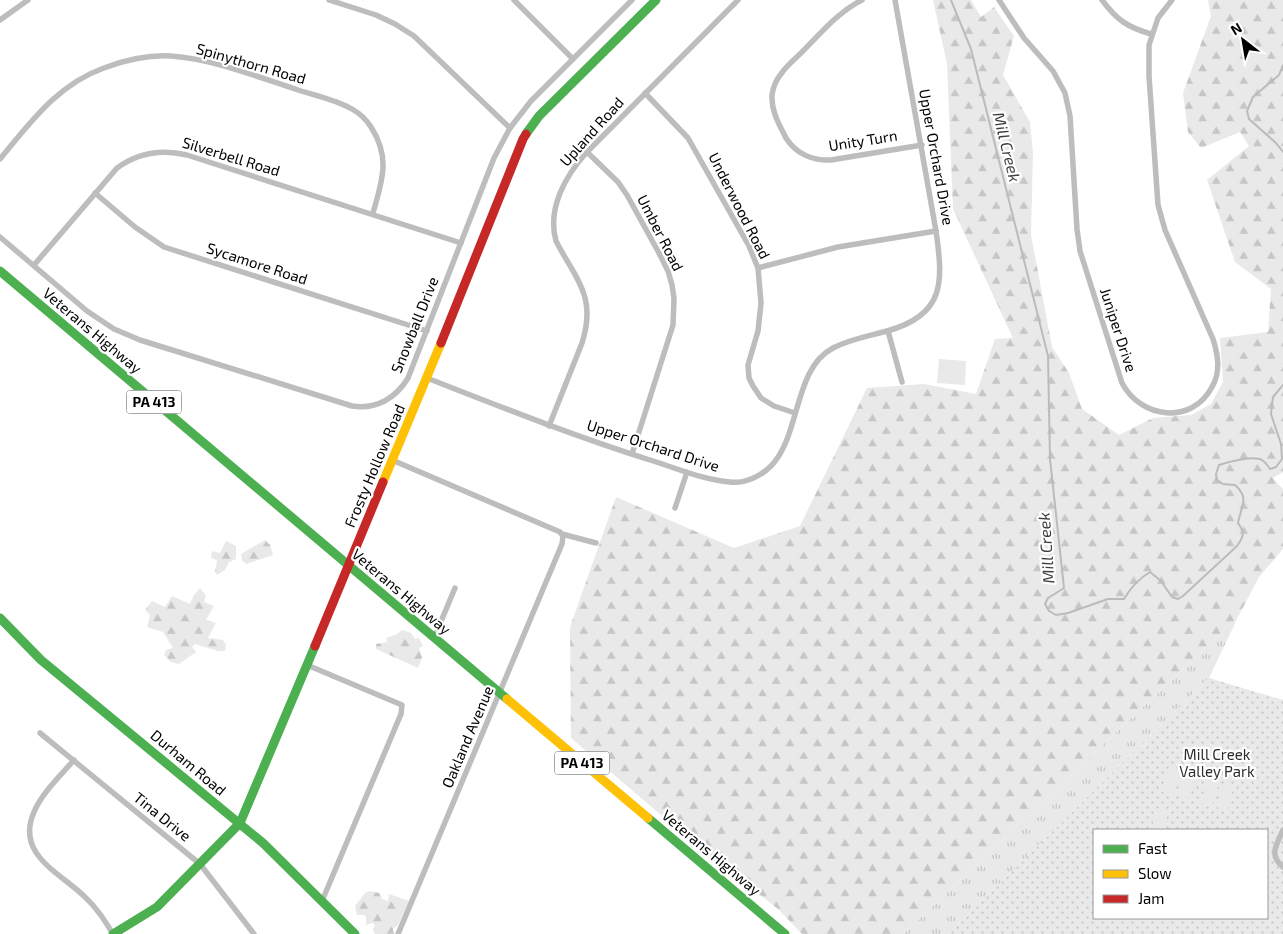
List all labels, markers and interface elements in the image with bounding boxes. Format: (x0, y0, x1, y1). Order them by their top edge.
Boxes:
north arrow (1218, 15, 1268, 65)
text: N (1227, 19, 1245, 38)
street label: Spinythorn Road (194, 39, 308, 87)
street label: Upper Orchard Drive (916, 87, 958, 226)
street label: Upland Road (556, 93, 627, 170)
water label: Mill Creek (990, 110, 1025, 184)
street label: Unity Turn (827, 126, 899, 154)
street label: Silverbell Road (180, 133, 282, 179)
street label: Underwood Road (705, 149, 775, 262)
street label: Umber Road (634, 191, 688, 274)
street label: Sycamore Road (205, 238, 310, 288)
street label: Snowball Drive (387, 274, 442, 375)
street label: Veterans Highway (40, 284, 146, 377)
street label: Juniper Drive (1097, 285, 1141, 374)
road number: PA 413 (126, 391, 182, 414)
street label: Frosty Hollow Road (340, 401, 408, 530)
street label: Upper Orchard Drive (585, 415, 722, 475)
water label: Mill Creek (1034, 512, 1057, 584)
street label: Veterans Highway (349, 545, 455, 638)
street label: Oakland Avenue (437, 683, 497, 790)
street label: Durham Road (147, 726, 230, 799)
park label: Mill Creek Valley Park (1179, 745, 1255, 780)
road number: PA 413 (554, 751, 610, 774)
street label: Tina Drive (130, 788, 195, 845)
street label: Veterans Highway (659, 806, 765, 899)
legend (1093, 829, 1268, 919)
text: Fast (1138, 839, 1168, 857)
text: Slow (1138, 864, 1172, 882)
text: Jam (1138, 889, 1164, 907)

